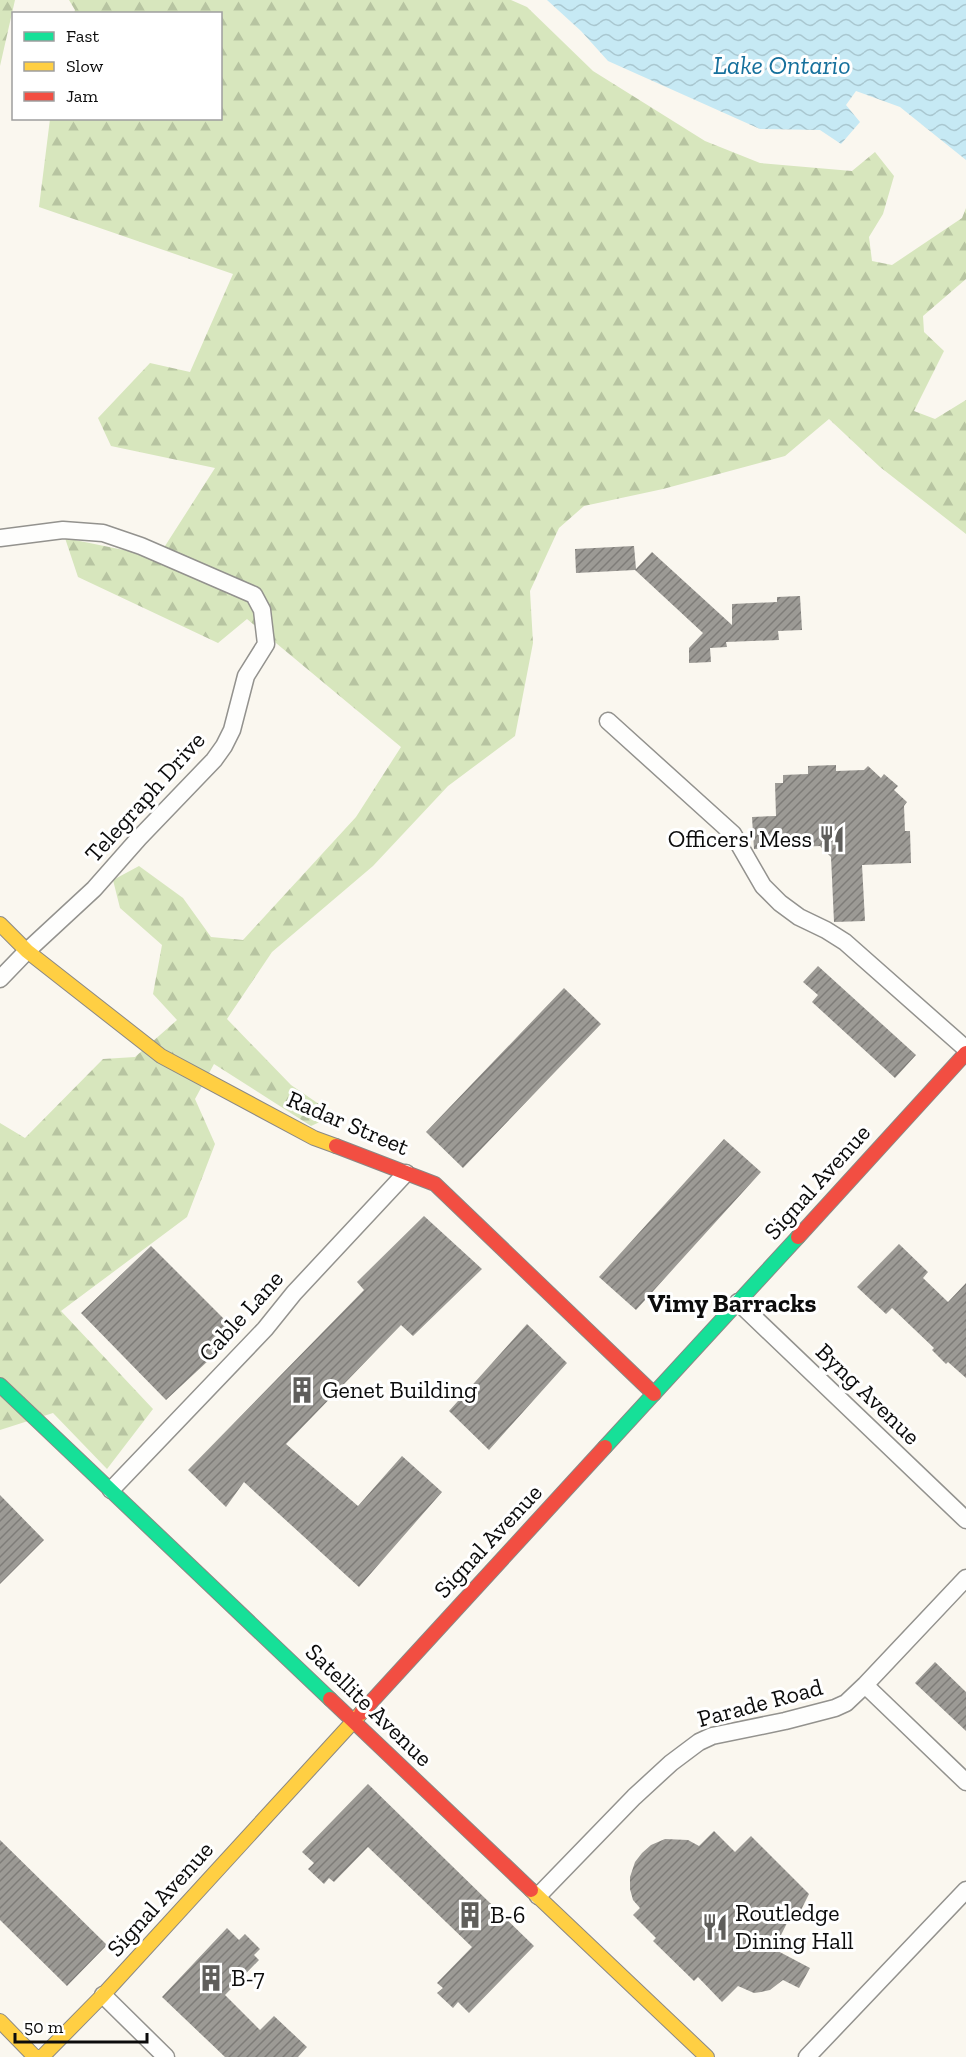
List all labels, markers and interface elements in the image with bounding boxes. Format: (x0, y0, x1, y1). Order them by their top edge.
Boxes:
legend (12, 12, 222, 120)
text: Fast (66, 25, 99, 47)
water label: Lake Ontario (713, 49, 851, 81)
text: Slow (66, 55, 103, 77)
text: Jam (66, 85, 98, 107)
street label: Telegraph Drive (78, 725, 211, 868)
place label: Officers' Mess (668, 824, 812, 853)
restaurant icon: Officers' Mess (817, 824, 847, 854)
street label: Radar Street (283, 1084, 414, 1161)
street label: Signal Avenue (757, 1118, 876, 1245)
street label: Cable Lane (192, 1264, 289, 1367)
district label: Vimy Barracks (647, 1287, 817, 1319)
street label: Byng Avenue (810, 1337, 927, 1451)
building icon: Genet Building (287, 1375, 317, 1405)
place label: Genet Building (322, 1375, 477, 1404)
street label: Signal Avenue (428, 1478, 548, 1604)
street label: Satellite Avenue (300, 1637, 439, 1772)
street label: Parade Road (694, 1672, 826, 1733)
street label: Signal Avenue (100, 1835, 219, 1962)
place label: Routledge Dining Hall (735, 1898, 854, 1955)
building icon: B-6 (455, 1900, 485, 1930)
place label: B-6 (490, 1900, 526, 1929)
restaurant icon: Routledge Dining Hall (700, 1912, 730, 1942)
building icon: B-7 (196, 1963, 226, 1993)
place label: B-7 (231, 1963, 265, 1992)
scale bar (15, 2006, 147, 2044)
text: 50 m (24, 2016, 64, 2038)

